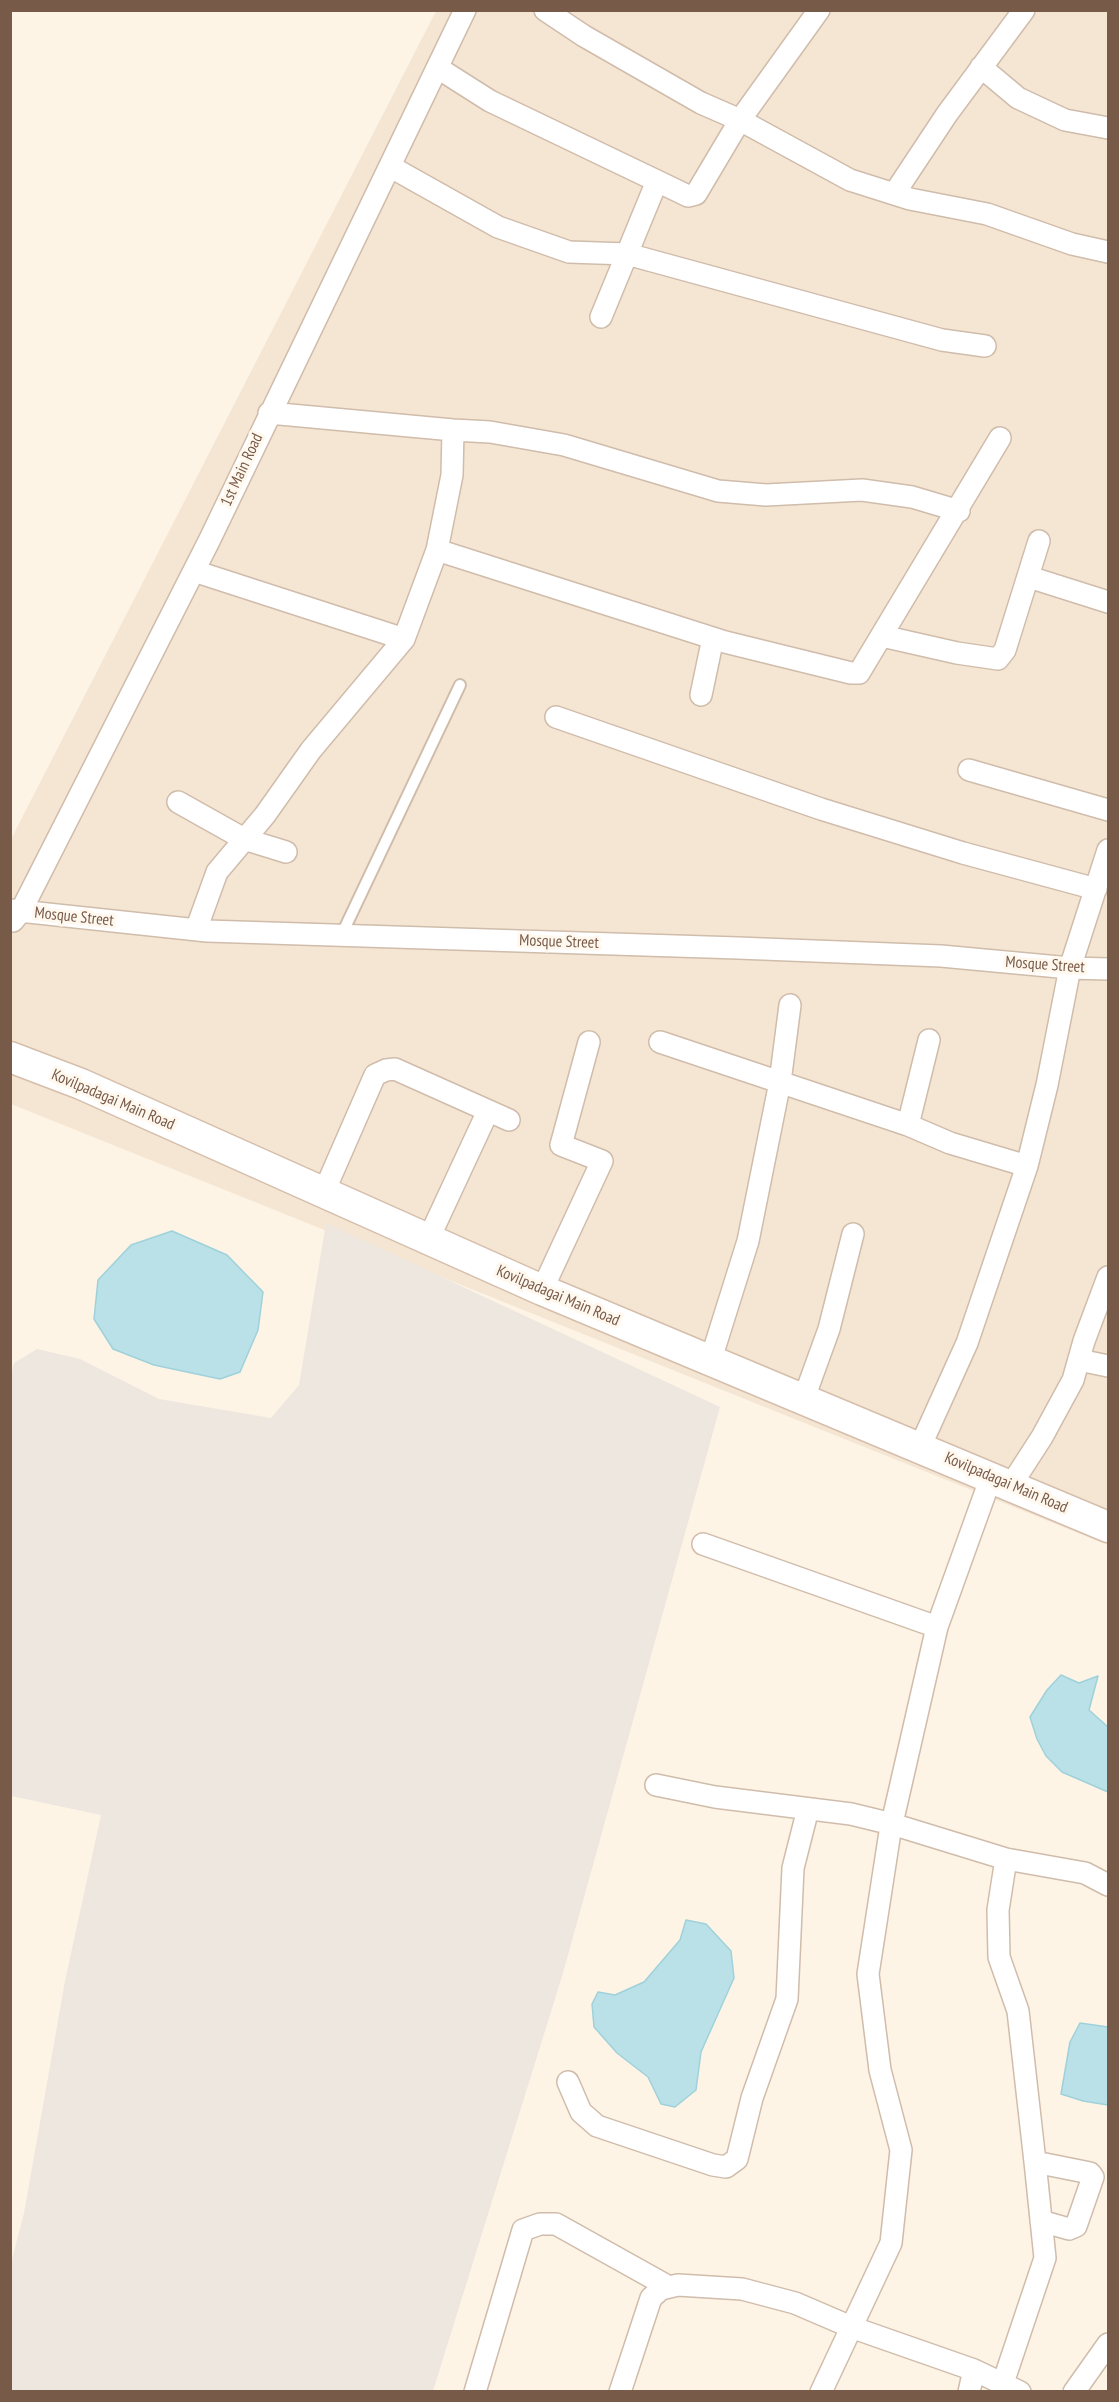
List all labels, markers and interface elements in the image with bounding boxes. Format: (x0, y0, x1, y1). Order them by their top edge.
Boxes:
street label: 1st Main Road (217, 431, 267, 509)
street label: Mosque Street (33, 903, 115, 931)
street label: Mosque Street (519, 931, 599, 953)
street label: Mosque Street (1005, 953, 1085, 977)
street label: Kovilpadagai Main Road (48, 1065, 178, 1135)
street label: Kovilpadagai Main Road (493, 1261, 623, 1331)
street label: Kovilpadagai Main Road (941, 1448, 1071, 1518)

